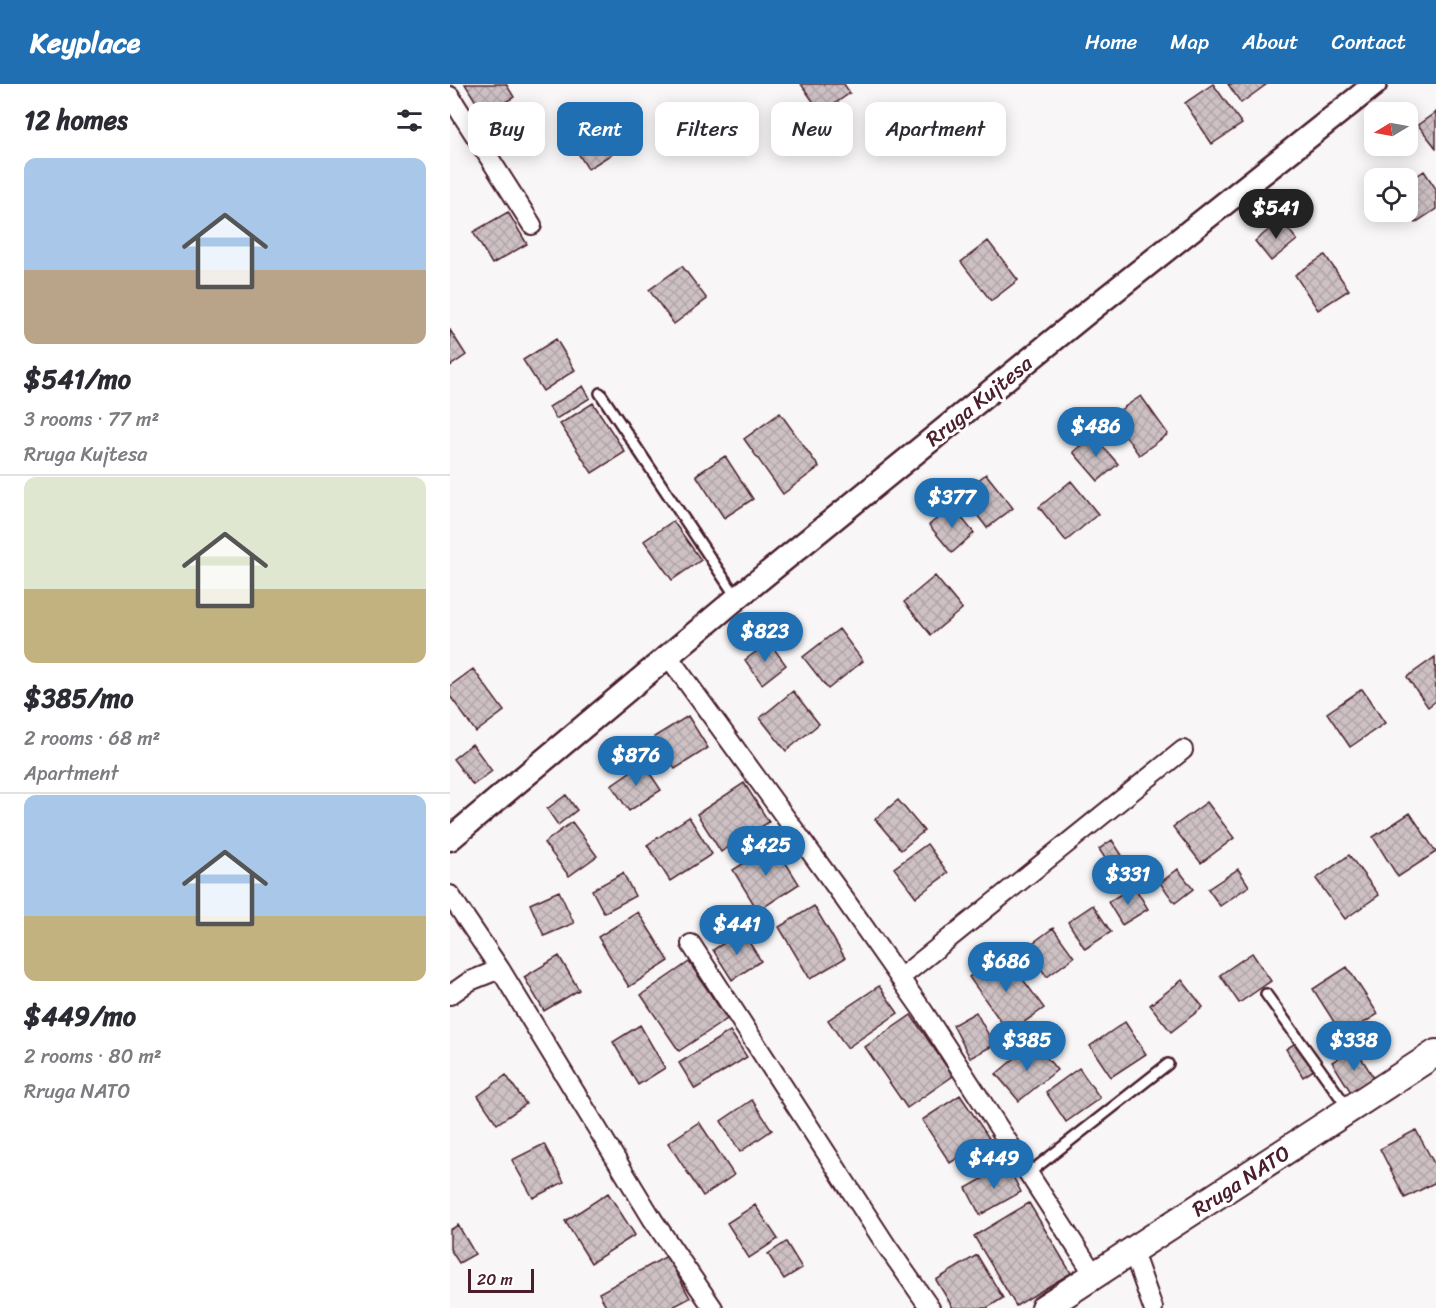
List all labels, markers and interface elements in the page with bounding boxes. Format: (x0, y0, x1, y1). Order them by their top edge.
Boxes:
text: Keyplace (30, 18, 140, 67)
text: Home (1085, 23, 1137, 61)
text: Map (1170, 23, 1209, 61)
text: About (1242, 23, 1299, 61)
text: Contact (1332, 23, 1406, 61)
text: 12 homes (24, 97, 128, 143)
chip: Buy (468, 102, 545, 156)
chip: Rent (557, 102, 643, 156)
chip: Filters (655, 102, 759, 156)
chip: New (771, 102, 853, 156)
chip: Apartment (865, 102, 1006, 156)
north arrow (1364, 102, 1418, 156)
map controls (1364, 102, 1418, 222)
icon: filters (393, 104, 426, 137)
button: locate (1364, 168, 1418, 222)
pin: $541 (1240, 189, 1312, 240)
text: $541 (1253, 191, 1299, 226)
icon: home (171, 197, 279, 305)
street label: Rruga Kujtesa (917, 345, 1042, 457)
text: $541/mo (24, 356, 131, 402)
text: 3 rooms · 77 m² (24, 402, 159, 437)
pin: $486 (1060, 407, 1132, 458)
text: $486 (1071, 409, 1121, 444)
text: Rruga Kujtesa (24, 437, 147, 472)
pin: $377 (916, 478, 988, 529)
text: $377 (928, 480, 976, 515)
icon: home (171, 516, 279, 624)
pin: $823 (729, 612, 801, 663)
text: $823 (741, 614, 789, 649)
text: $385/mo (24, 675, 133, 721)
text: 2 rooms · 68 m² (24, 721, 160, 756)
pin: $876 (600, 736, 672, 787)
text: $876 (612, 738, 660, 773)
text: Apartment (24, 756, 118, 791)
pin: $425 (730, 826, 802, 877)
text: $425 (741, 828, 791, 863)
icon: home (171, 834, 279, 942)
pin: $331 (1092, 855, 1164, 906)
text: $331 (1106, 857, 1150, 892)
pin: $441 (701, 905, 773, 956)
text: $441 (713, 907, 761, 942)
pin: $686 (970, 942, 1042, 993)
text: $686 (982, 944, 1030, 979)
text: $449/mo (24, 993, 136, 1039)
pin: $385 (991, 1021, 1063, 1072)
pin: $338 (1318, 1021, 1390, 1072)
text: $385 (1003, 1023, 1051, 1058)
text: $338 (1330, 1023, 1378, 1058)
text: 2 rooms · 80 m² (24, 1039, 162, 1074)
text: Rruga NATO (24, 1074, 130, 1109)
street label: Rruga NATO (1184, 1135, 1298, 1227)
pin: $449 (958, 1139, 1030, 1190)
text: $449 (969, 1141, 1019, 1176)
text: 20 m (477, 1265, 513, 1294)
scale bar (468, 1266, 534, 1294)

